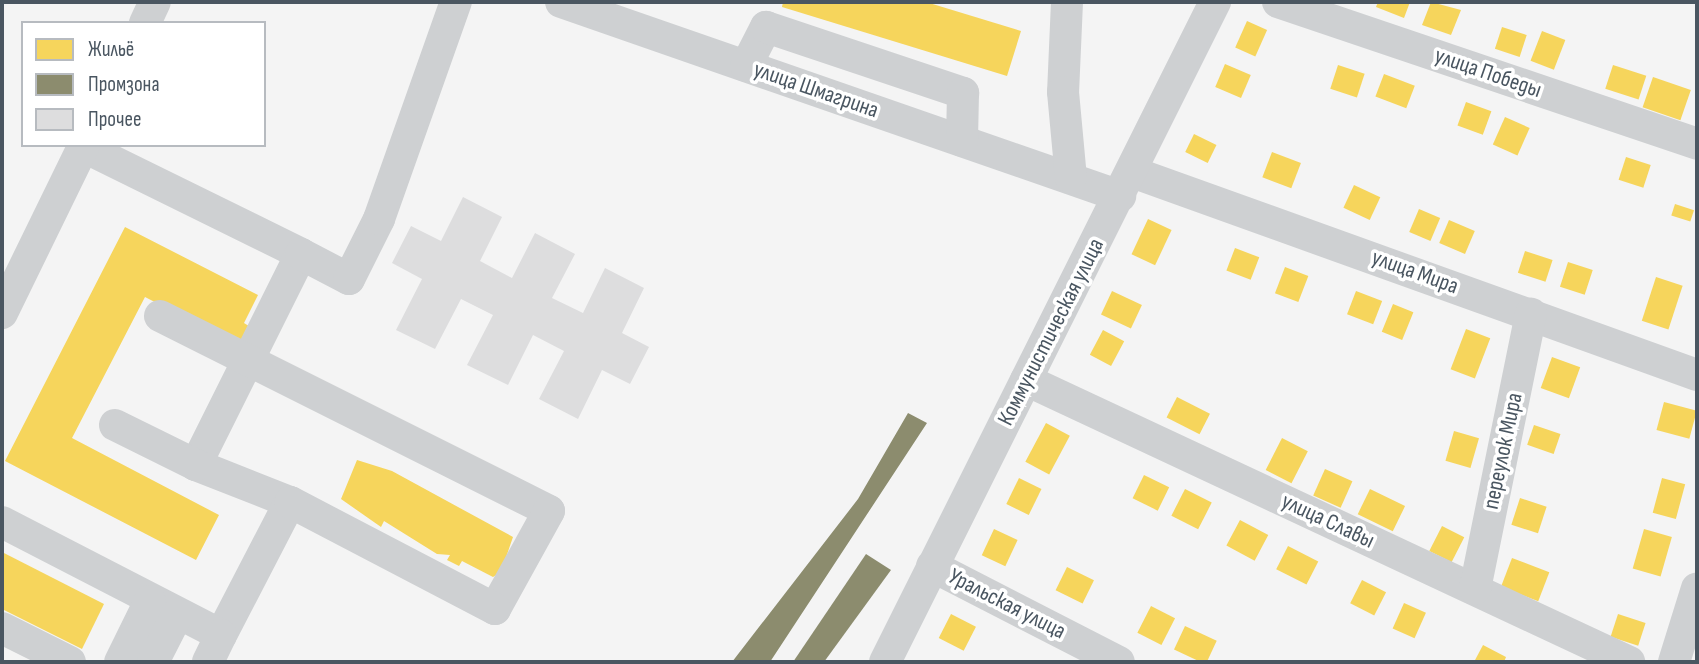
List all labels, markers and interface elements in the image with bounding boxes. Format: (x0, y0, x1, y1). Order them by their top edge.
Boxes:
legend (21, 21, 266, 147)
text: Жильё (88, 37, 134, 62)
street label: улица Победы (1431, 42, 1545, 104)
street label: улица Шмагрина (750, 56, 882, 124)
text: Промзона (88, 72, 159, 97)
text: Прочее (88, 107, 141, 132)
street label: Коммунистическая улица (992, 234, 1110, 430)
street label: улица Мира (1368, 244, 1462, 300)
street label: переулок Мира (1477, 390, 1529, 512)
street label: улица Славы (1277, 487, 1379, 555)
street label: Уральская улица (944, 563, 1070, 645)

